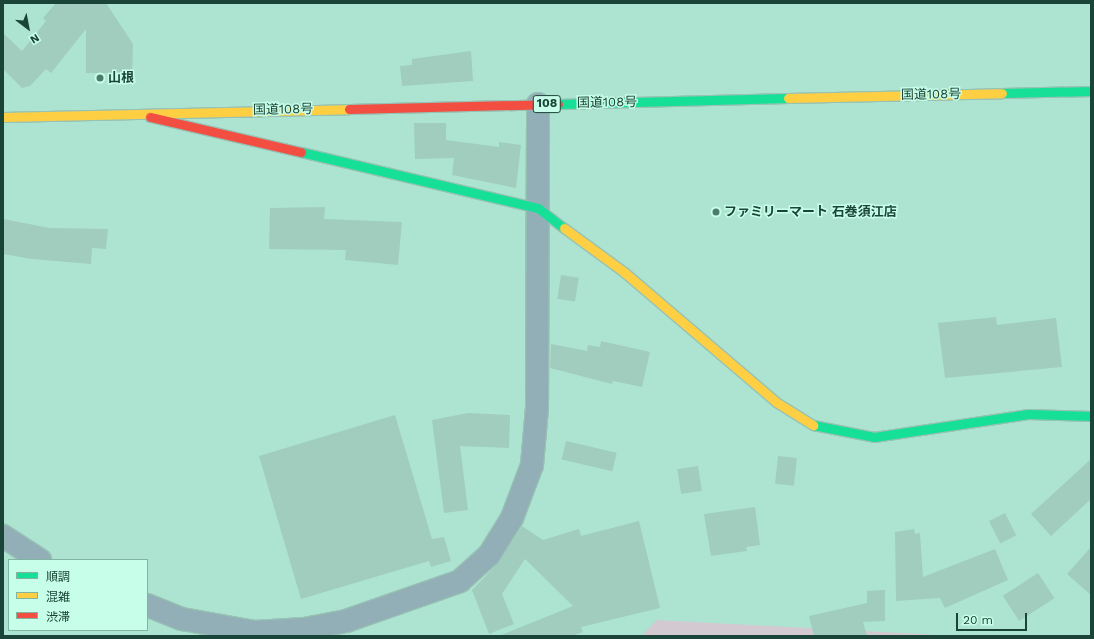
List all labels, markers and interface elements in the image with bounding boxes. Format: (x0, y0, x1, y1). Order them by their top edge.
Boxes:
north arrow (8, 8, 48, 48)
text: N (28, 31, 42, 46)
place label: 山根 (108, 70, 134, 86)
marker: 山根 (95, 73, 105, 83)
street label: 国道108号 (901, 87, 961, 103)
road number: 108 (532, 94, 562, 114)
street label: 国道108号 (577, 95, 637, 111)
street label: 国道108号 (253, 102, 313, 118)
place label: ファミリーマート 石巻須江店 (724, 204, 897, 220)
marker: ファミリーマート 石巻須江店 (711, 207, 721, 217)
legend (8, 559, 148, 631)
text: 順調 (46, 570, 70, 584)
text: 混雑 (46, 590, 70, 604)
scale bar (958, 605, 1029, 631)
text: 渋滞 (46, 610, 70, 624)
text: 20 m (963, 613, 993, 627)

